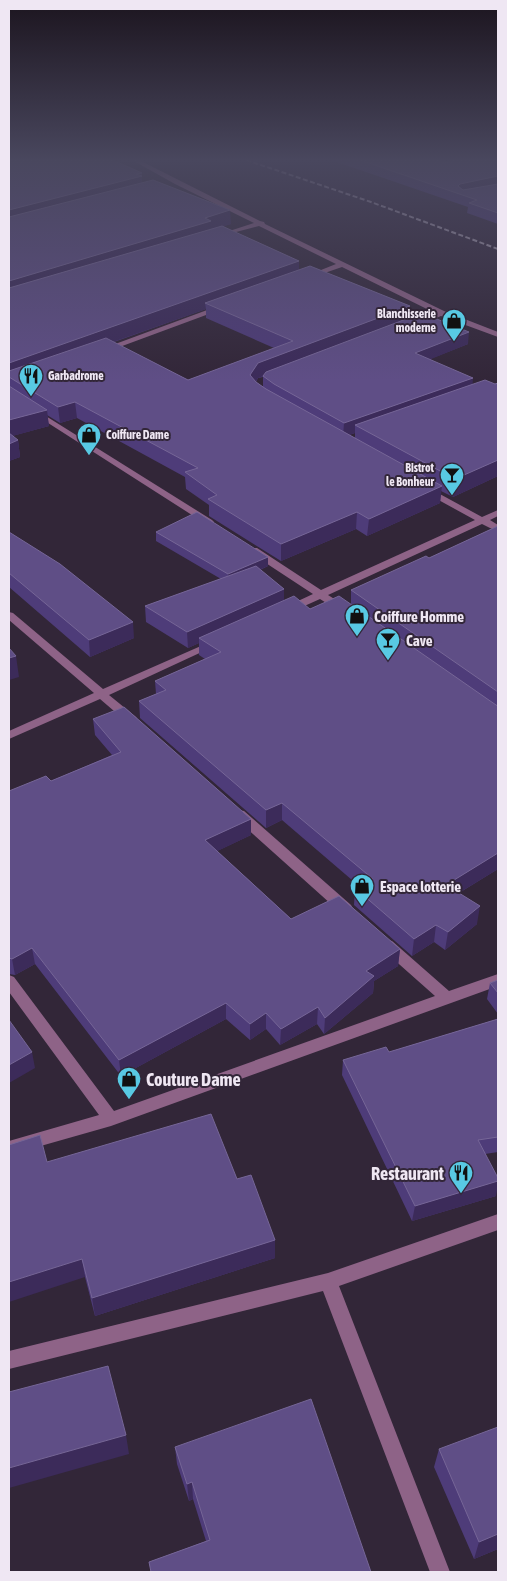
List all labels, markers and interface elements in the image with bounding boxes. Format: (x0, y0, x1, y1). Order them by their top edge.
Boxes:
place label: Blanchisserie moderne (377, 307, 437, 335)
shop icon: Blanchisserie moderne (441, 308, 467, 342)
restaurant icon: Garbadrome (18, 363, 44, 397)
place label: Garbadrome (48, 369, 104, 383)
shop icon: Coiffure Dame (76, 422, 102, 456)
place label: Coiffure Dame (106, 428, 170, 442)
place label: Bistrot le Bonheur (386, 461, 435, 489)
bar icon: Bistrot le Bonheur (439, 462, 465, 496)
shop icon: Coiffure Homme (344, 603, 370, 637)
place label: Coiffure Homme (374, 608, 464, 625)
bar icon: Cave (375, 627, 401, 661)
place label: Cave (406, 632, 433, 649)
shop icon: Espace lotterie (349, 873, 375, 907)
place label: Espace lotterie (380, 878, 461, 895)
shop icon: Couture Dame (116, 1066, 142, 1100)
place label: Couture Dame (146, 1069, 241, 1090)
restaurant icon: Restaurant (448, 1160, 474, 1194)
place label: Restaurant (371, 1163, 445, 1184)

